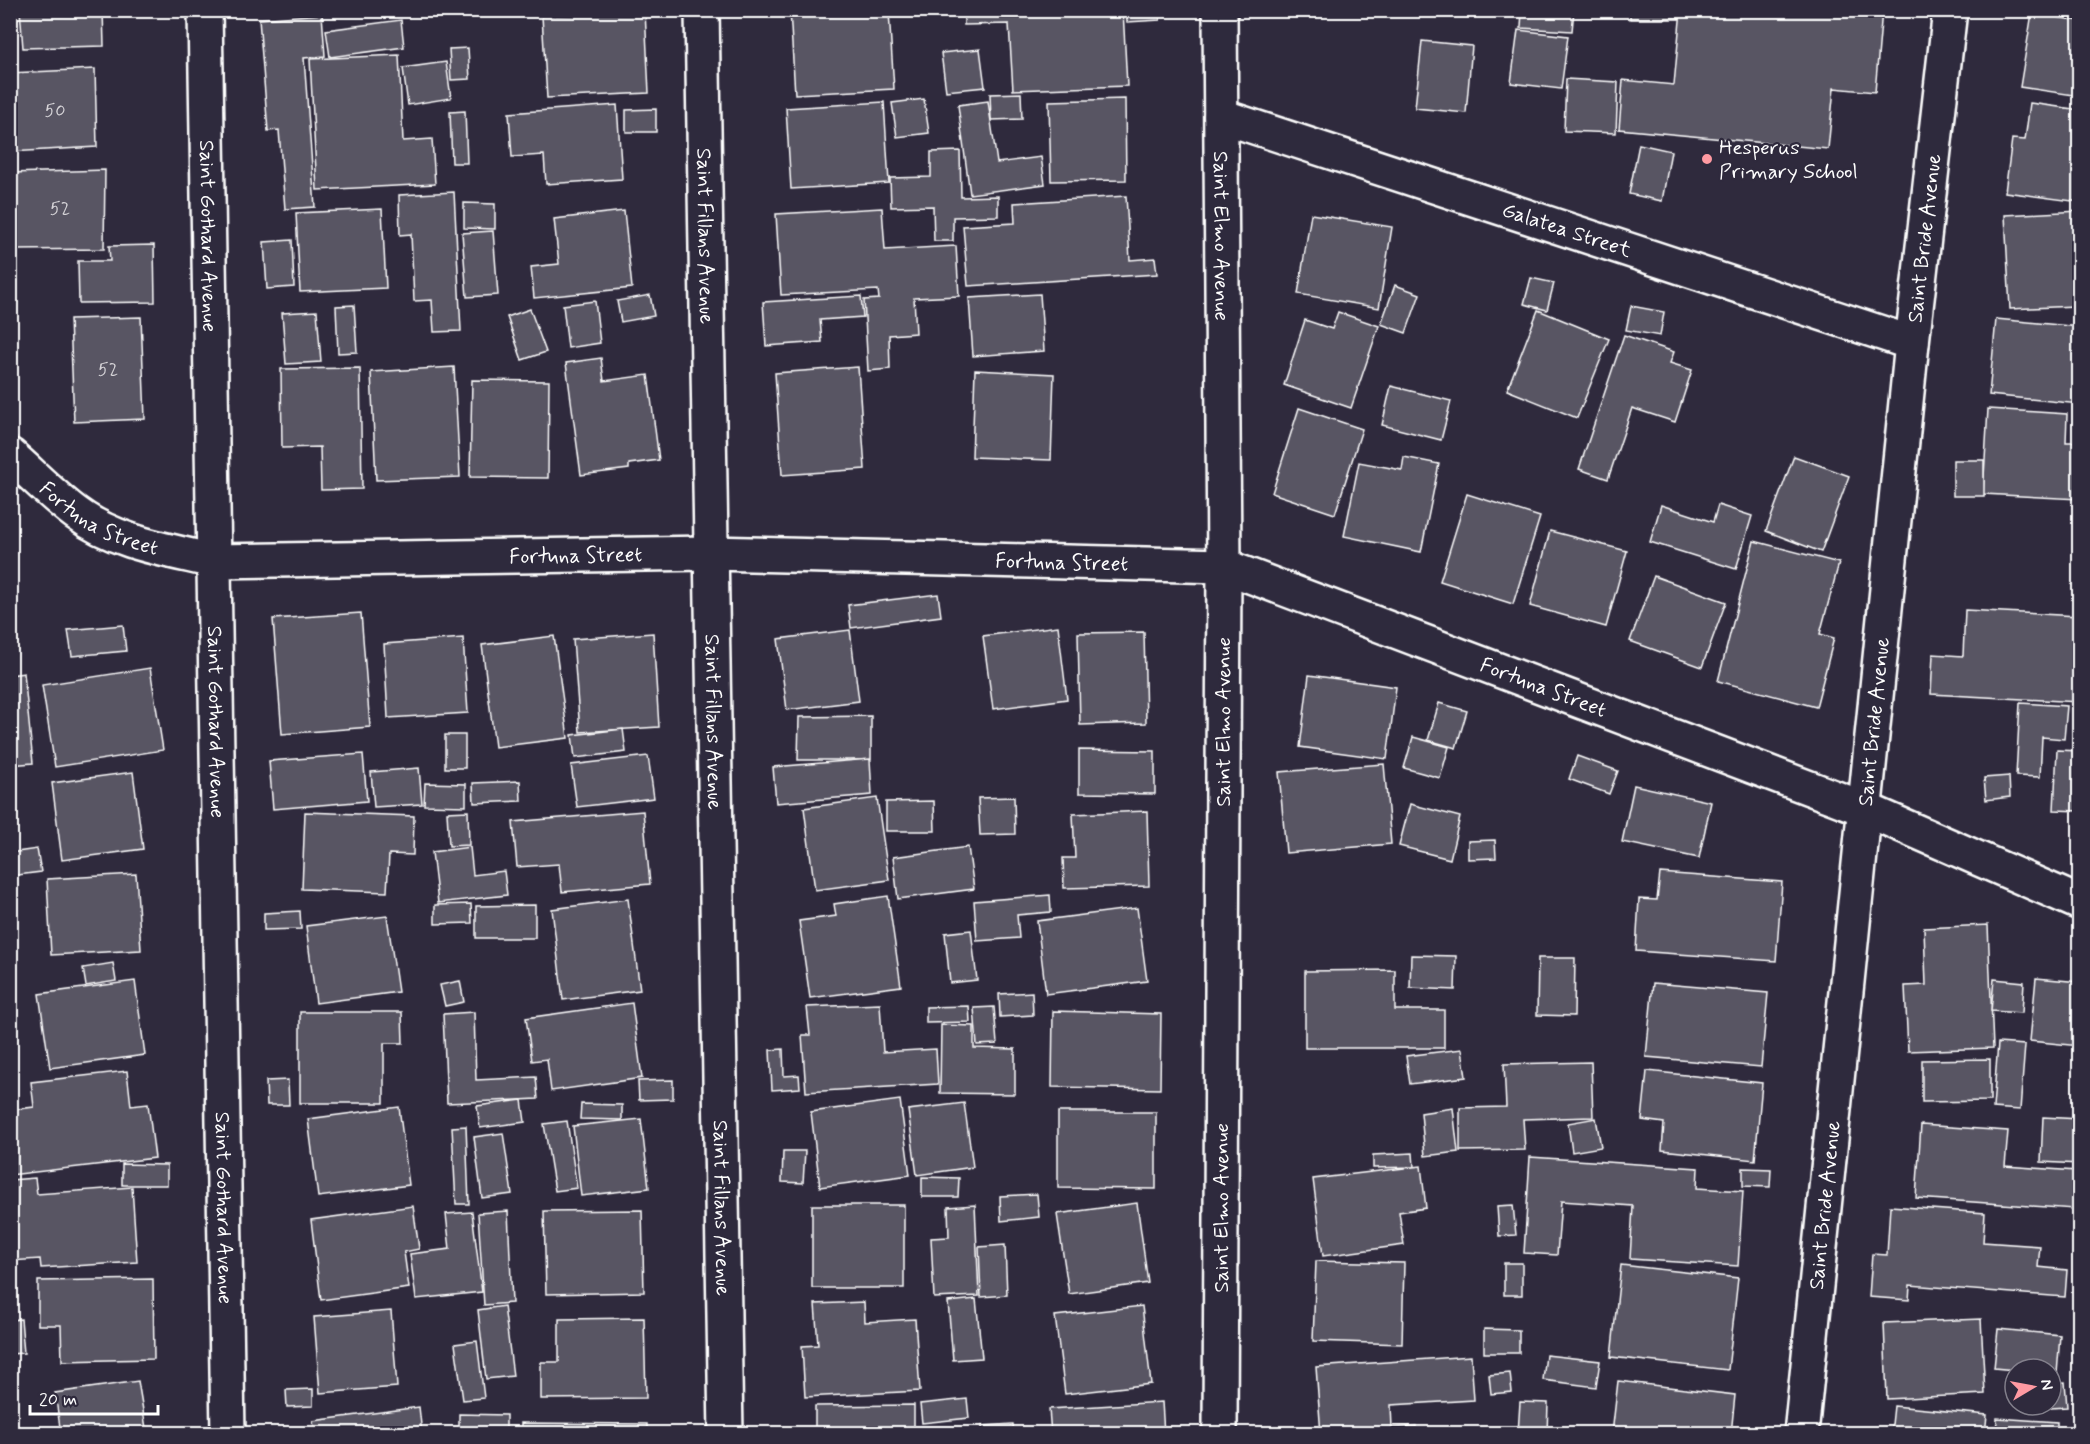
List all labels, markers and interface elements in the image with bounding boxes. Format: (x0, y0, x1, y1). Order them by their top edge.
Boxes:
house number: 50 (44, 99, 66, 123)
place label: Hesperus Primary School (1719, 134, 1858, 186)
street label: Saint Gothard Avenue (192, 140, 223, 332)
street label: Saint Fillans Avenue (689, 148, 720, 324)
street label: Saint Elmo Avenue (1206, 151, 1235, 321)
marker: Hesperus Primary School (1700, 152, 1714, 166)
street label: Saint Bride Avenue (1901, 152, 1948, 324)
street label: Galatea Street (1498, 196, 1635, 265)
house number: 52 (50, 197, 70, 221)
house number: 52 (98, 358, 118, 382)
street label: Fortuna Street (33, 475, 161, 563)
street label: Fortuna Street (509, 541, 643, 571)
street label: Fortuna Street (995, 547, 1129, 579)
street label: Saint Gothard Avenue (200, 626, 231, 818)
street label: Saint Fillans Avenue (698, 634, 728, 810)
street label: Saint Bride Avenue (1852, 636, 1897, 808)
street label: Saint Elmo Avenue (1210, 637, 1238, 807)
street label: Fortuna Street (1476, 651, 1610, 725)
street label: Saint Gothard Avenue (208, 1111, 239, 1304)
street label: Saint Bride Avenue (1803, 1119, 1848, 1291)
street label: Saint Fillans Avenue (706, 1120, 737, 1296)
street label: Saint Elmo Avenue (1208, 1123, 1236, 1293)
north arrow (2003, 1357, 2063, 1417)
scale bar (30, 1378, 158, 1416)
text: N (2035, 1378, 2058, 1392)
text: 20 m (39, 1388, 77, 1412)

